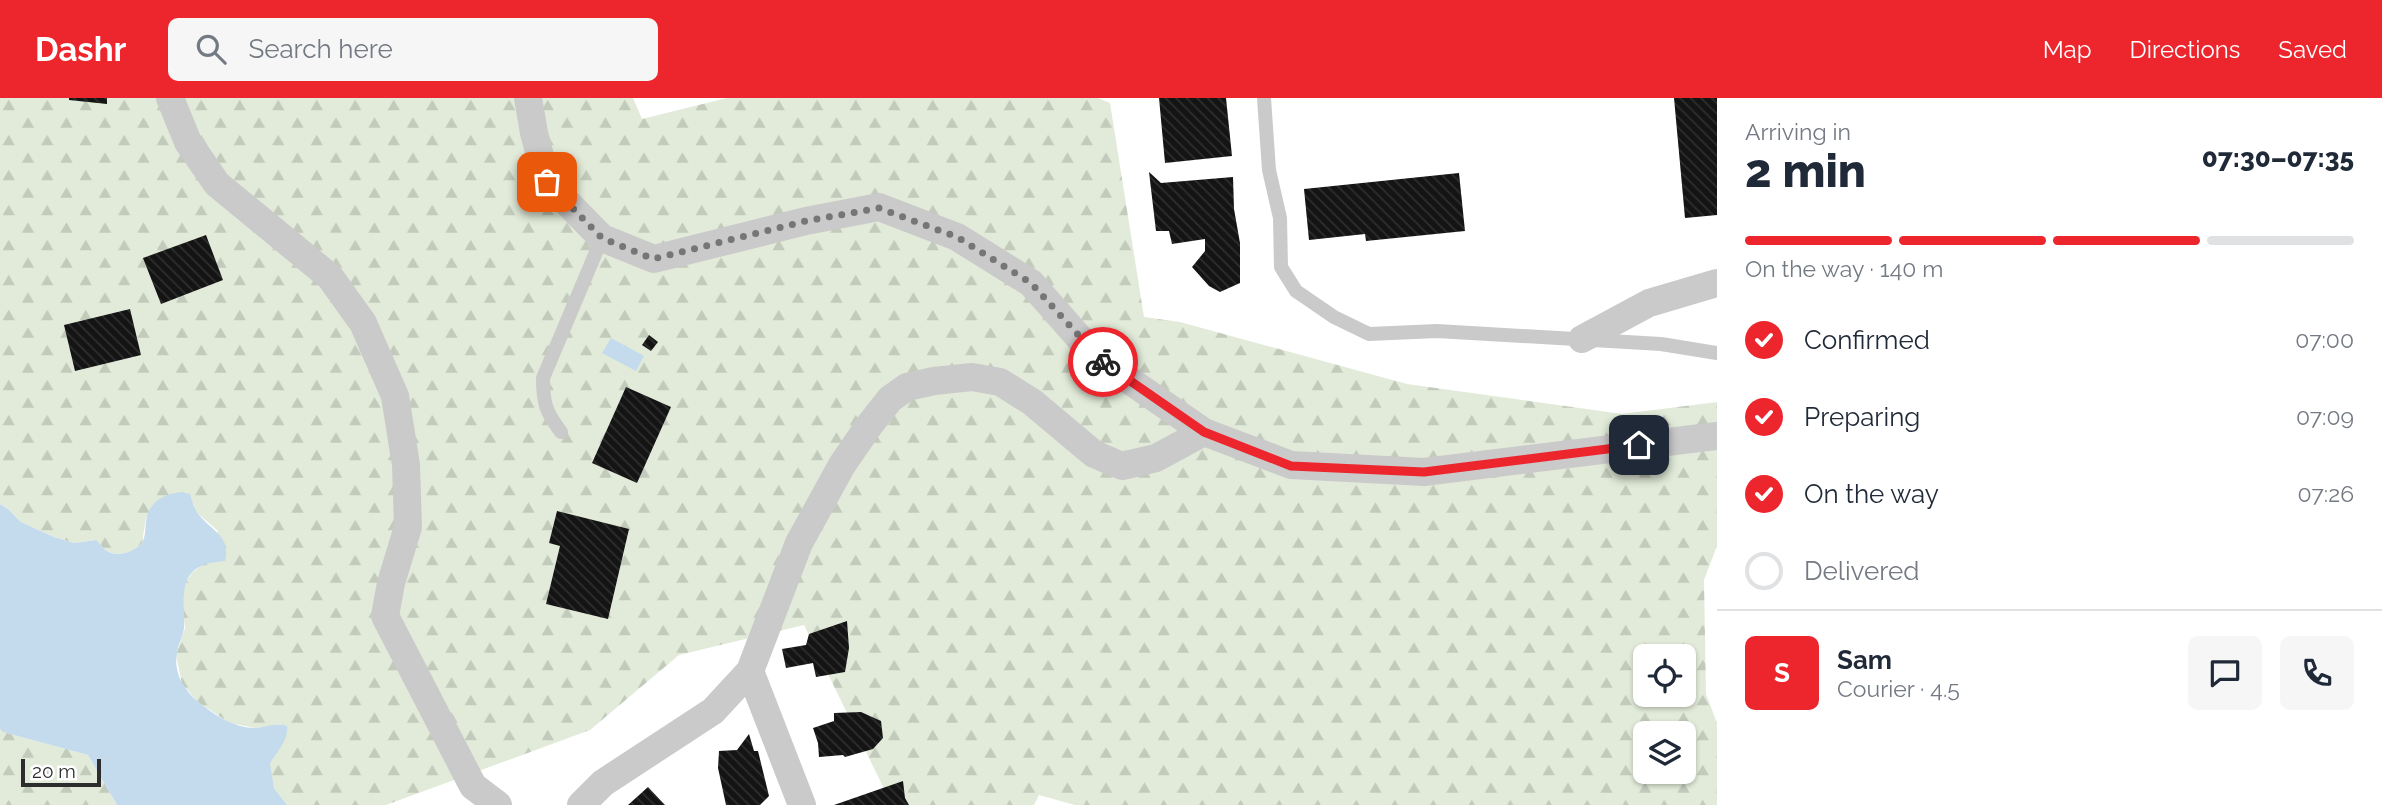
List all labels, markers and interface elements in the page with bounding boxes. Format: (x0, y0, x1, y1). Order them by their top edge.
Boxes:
search box (168, 18, 658, 81)
text: Dashr (35, 30, 126, 69)
icon: search (192, 30, 230, 68)
text: Search here (248, 34, 393, 64)
text: Map (2043, 35, 2092, 64)
text: Directions (2130, 35, 2240, 64)
text: Saved (2278, 35, 2347, 64)
text: Arriving in (1745, 118, 1851, 145)
text: 07:30–07:35 (2202, 143, 2354, 173)
text: 2 min (1745, 144, 1866, 198)
pin (517, 152, 577, 212)
icon: bag (528, 163, 566, 201)
text: On the way · 140 m (1745, 255, 1943, 282)
icon: check (1745, 321, 1783, 359)
text: Confirmed (1804, 325, 1930, 355)
text: 07:00 (2295, 326, 2354, 353)
courier (1068, 327, 1138, 397)
icon: bike (1084, 343, 1122, 381)
icon: check (1745, 398, 1783, 436)
text: Preparing (1804, 402, 1920, 432)
text: 07:09 (2296, 403, 2354, 430)
pin (1609, 415, 1669, 475)
icon: home (1620, 426, 1658, 464)
icon: check (1745, 475, 1783, 513)
text: On the way (1804, 479, 1939, 509)
text: 07:26 (2298, 480, 2354, 507)
text: Delivered (1804, 556, 1919, 586)
button: chat (2188, 636, 2262, 710)
button: phone (2280, 636, 2354, 710)
map controls (1633, 644, 1696, 784)
button: locate (1633, 644, 1696, 707)
text: Sam (1837, 645, 1892, 675)
text: S (1774, 658, 1790, 688)
text: Courier · 4.5 (1837, 675, 1960, 702)
button: layers (1633, 721, 1696, 784)
scale bar (21, 756, 102, 788)
text: 20 m (32, 760, 76, 782)

